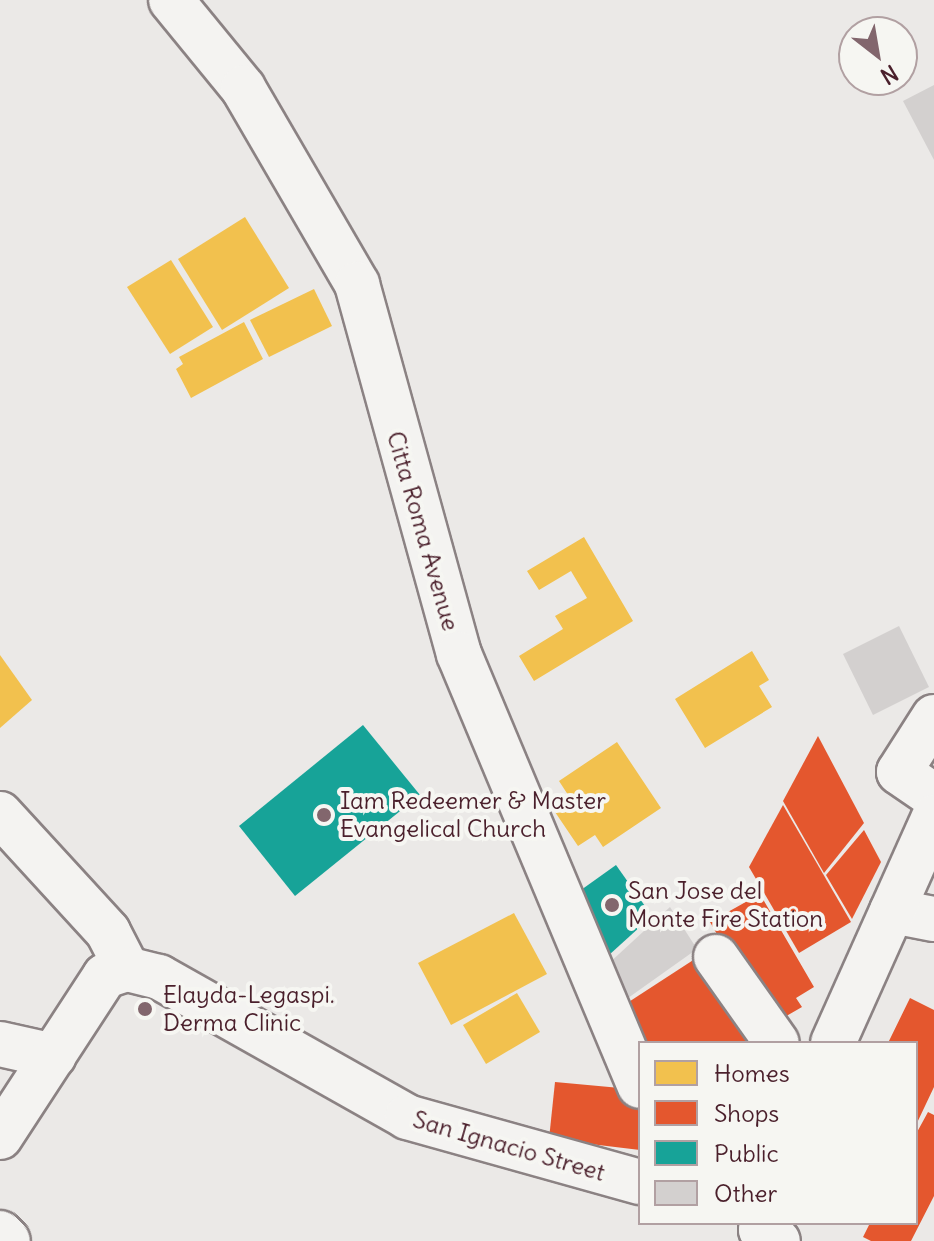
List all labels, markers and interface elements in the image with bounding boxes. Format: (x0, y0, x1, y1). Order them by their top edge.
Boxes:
north arrow (838, 16, 918, 96)
text: N (876, 59, 903, 91)
street label: Citta Roma Avenue (381, 428, 465, 634)
place label: Iam Redeemer & Master Evangelical Church (340, 787, 606, 843)
marker: Iam Redeemer & Master Evangelical Church (315, 806, 333, 824)
place label: San Jose del Monte Fire Station (628, 877, 823, 933)
marker: San Jose del Monte Fire Station (603, 896, 621, 914)
place label: Elayda-Legaspi. Derma Clinic (163, 981, 335, 1037)
marker: Elayda-Legaspi. Derma Clinic (134, 998, 156, 1020)
legend (638, 1041, 918, 1225)
text: Homes (714, 1058, 790, 1088)
text: Shops (714, 1098, 779, 1128)
street label: San Ignacio Street (410, 1105, 608, 1187)
text: Public (714, 1138, 779, 1168)
text: Other (714, 1178, 777, 1208)

